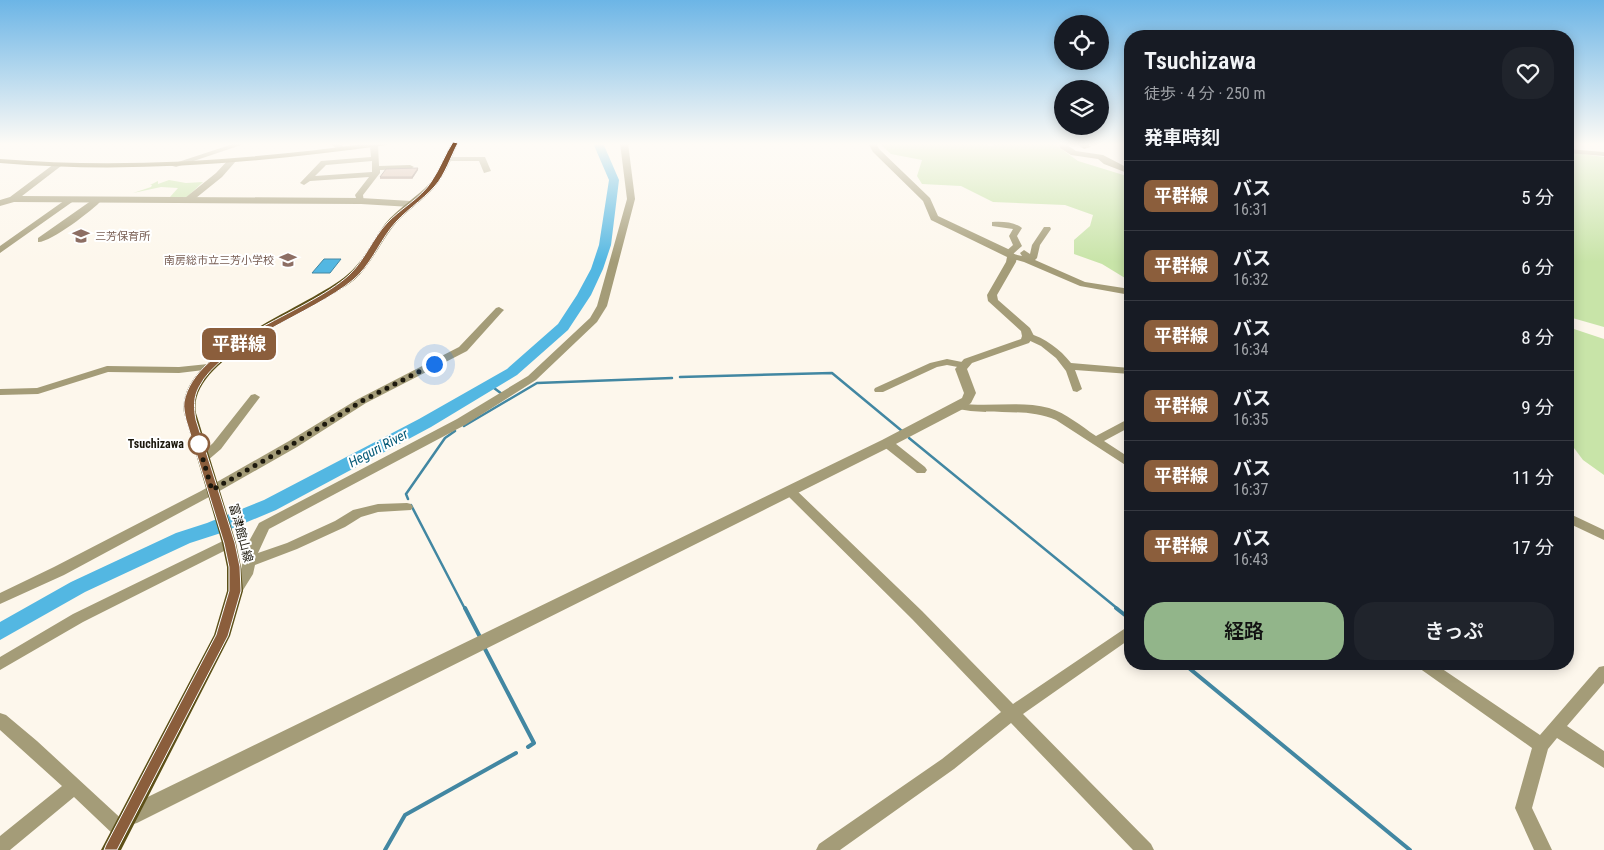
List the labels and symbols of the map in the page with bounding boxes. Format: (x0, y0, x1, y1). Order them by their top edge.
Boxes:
school or university icon: 三芳保育所 (71, 226, 91, 246)
place label: 三芳保育所 (95, 230, 151, 243)
school or university icon: 南房総市立三芳小学校 (278, 250, 298, 270)
place label: 南房総市立三芳小学校 (164, 254, 274, 267)
line badge: 平群線 (210, 328, 268, 360)
your location (422, 352, 447, 377)
water label: Heguri River (346, 425, 411, 470)
marker: Tsuchizawa (188, 433, 210, 455)
place label: Tsuchizawa (128, 437, 184, 451)
street label: 富津館山線 (226, 502, 256, 564)

